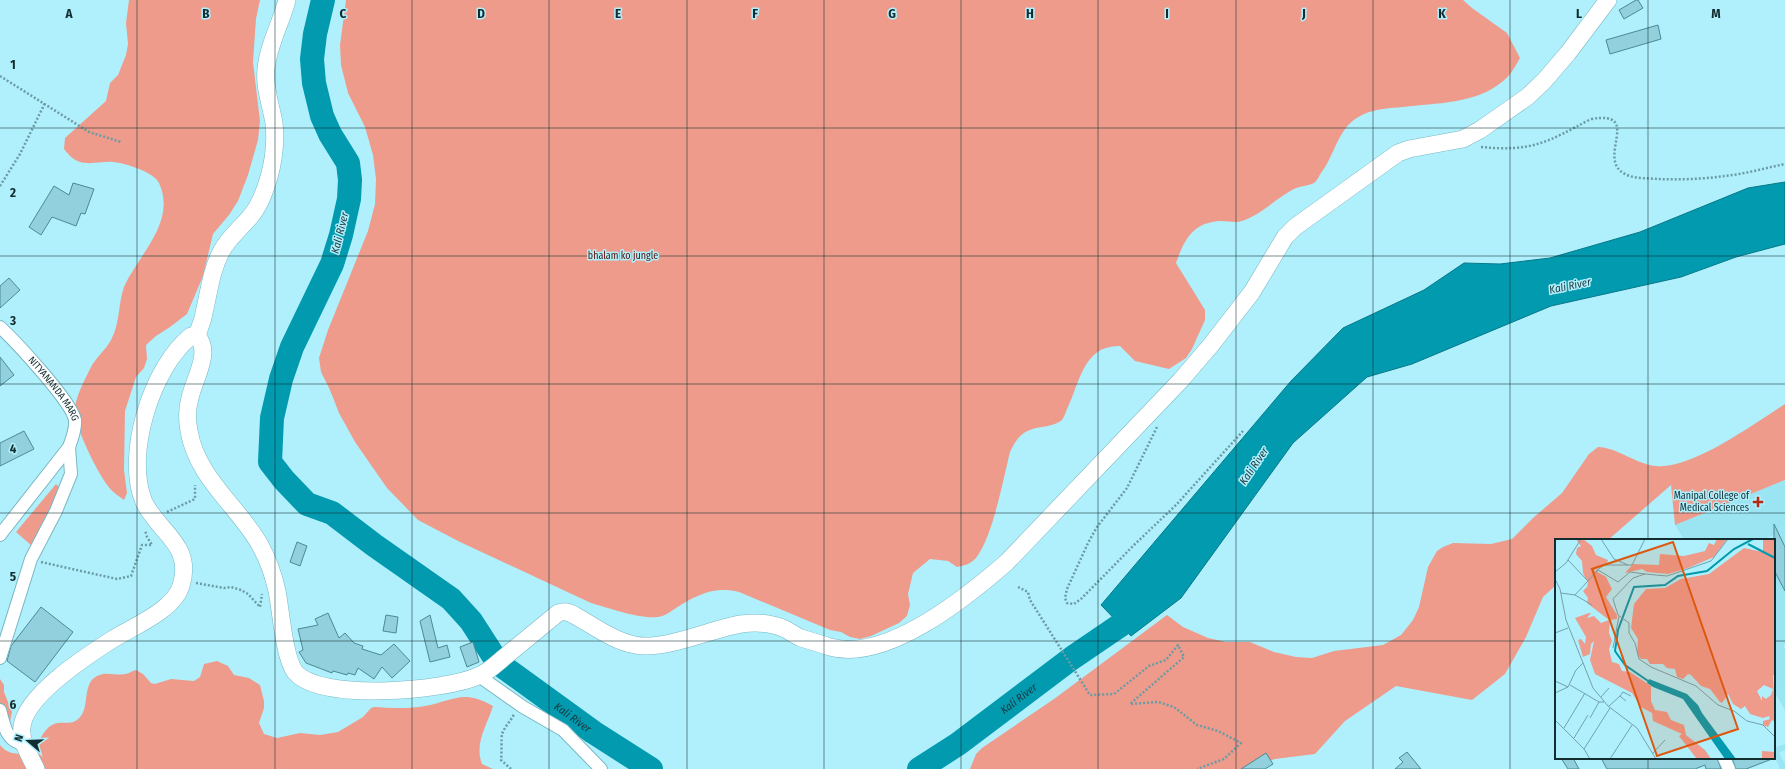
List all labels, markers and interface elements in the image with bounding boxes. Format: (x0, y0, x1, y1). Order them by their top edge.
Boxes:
text: A (64, 6, 73, 21)
text: B (202, 6, 210, 21)
text: C (340, 6, 347, 21)
text: D (477, 6, 485, 21)
text: E (615, 6, 621, 21)
text: F (752, 6, 758, 21)
text: G (888, 6, 896, 21)
text: H (1026, 6, 1034, 21)
text: I (1165, 6, 1169, 21)
text: J (1301, 6, 1306, 21)
text: K (1438, 6, 1446, 21)
text: L (1576, 6, 1582, 21)
text: M (1711, 6, 1721, 21)
text: 1 (10, 57, 16, 72)
text: 2 (9, 185, 16, 200)
water label: Kali River (329, 210, 352, 255)
park label: bhalam ko jungle (588, 250, 658, 262)
water label: Kali River (1548, 275, 1593, 297)
text: 3 (9, 313, 16, 328)
street label: NITYANANDA MARG (25, 354, 81, 423)
text: 4 (10, 441, 17, 456)
water label: Kali River (1237, 444, 1272, 487)
place label: Manipal College of Medical Sciences (1674, 490, 1750, 514)
marker: Manipal College of Medical Sciences (1752, 496, 1764, 508)
inset map (1555, 539, 1775, 759)
text: 5 (10, 569, 16, 584)
water label: Kali River (998, 680, 1040, 716)
text: 6 (10, 697, 17, 712)
water label: Kali River (552, 700, 595, 736)
north arrow (8, 721, 48, 761)
text: N (12, 733, 26, 743)

